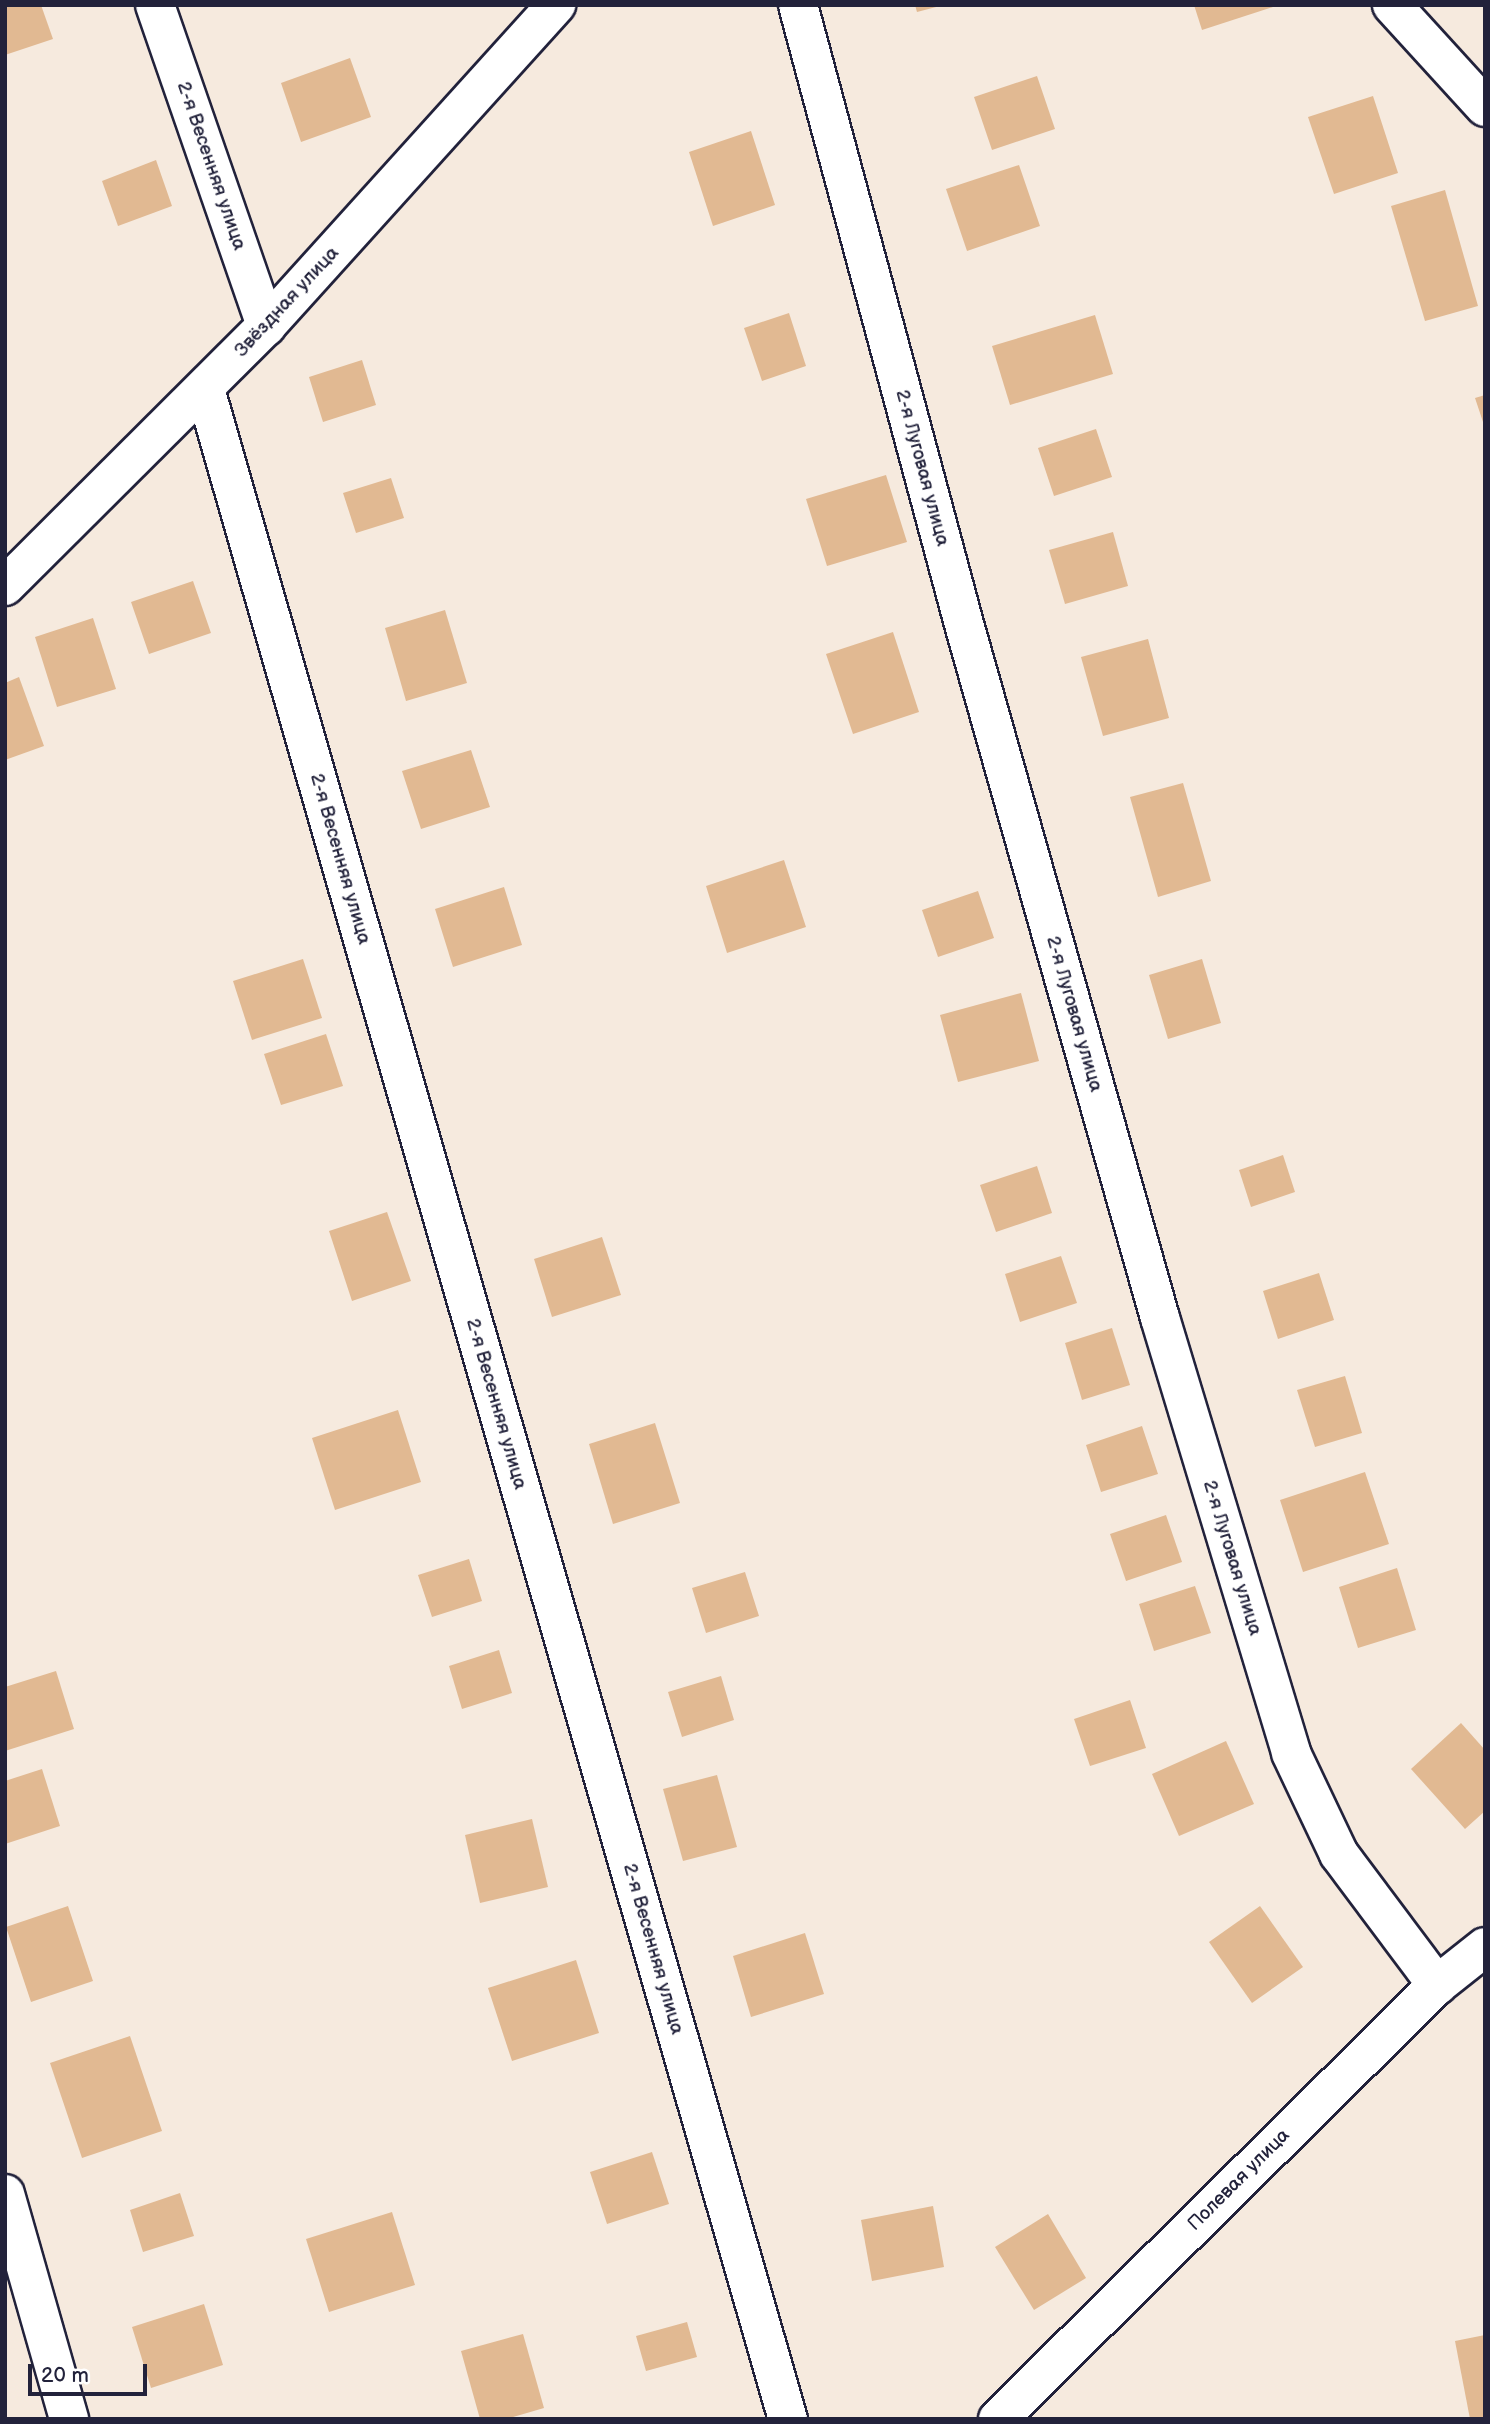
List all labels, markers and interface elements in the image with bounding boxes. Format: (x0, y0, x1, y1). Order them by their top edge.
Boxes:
street label: 2-я Весенняя улица (171, 79, 251, 253)
street label: Звёздная улица (230, 242, 344, 362)
street label: 2-я Луговая улица (890, 387, 954, 549)
street label: 2-я Весенняя улица (305, 771, 375, 947)
street label: 2-я Луговая улица (1041, 933, 1107, 1095)
street label: 2-я Весенняя улица (461, 1316, 531, 1492)
street label: 2-я Луговая улица (1198, 1478, 1266, 1638)
street label: 2-я Весенняя улица (618, 1861, 688, 2037)
street label: Полевая улица (1183, 2124, 1295, 2236)
scale bar (32, 2350, 150, 2394)
text: 20 m (41, 2363, 89, 2388)

